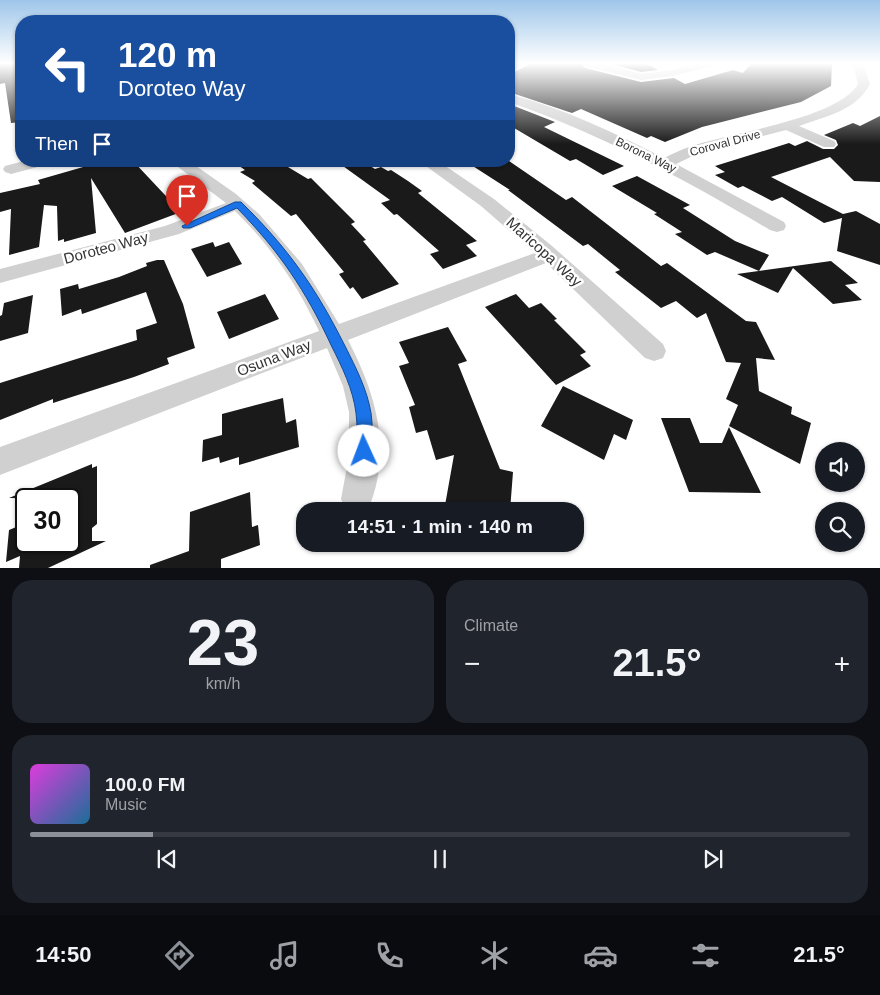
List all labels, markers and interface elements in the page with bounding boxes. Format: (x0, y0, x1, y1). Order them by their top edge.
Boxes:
icon: left (35, 35, 100, 100)
text: 120 m (118, 35, 217, 74)
text: Doroteo Way (118, 76, 246, 101)
street label: Coroval Drive (688, 127, 762, 159)
icon: arrive (88, 130, 116, 158)
text: Then (35, 133, 78, 154)
street label: Borona Way (613, 134, 679, 176)
pin (166, 175, 208, 226)
icon: arrive (173, 182, 201, 210)
street label: Maricopa Way (503, 213, 586, 290)
street label: Doroteo Way (62, 228, 151, 267)
street label: Osuna Way (234, 335, 314, 379)
position arrow (337, 424, 389, 476)
map controls (815, 442, 865, 552)
button: sound (815, 442, 865, 492)
speed limit sign: 30 (15, 488, 80, 553)
button: search (815, 502, 865, 552)
text: 14:51 · 1 min · 140 m (347, 516, 533, 537)
text: 23 (187, 606, 259, 679)
text: Climate (464, 617, 518, 634)
text: 21.5° (612, 642, 702, 684)
text: − (464, 648, 480, 679)
text: + (834, 648, 850, 679)
text: km/h (206, 675, 240, 692)
text: 100.0 FM (105, 774, 185, 795)
text: Music (105, 796, 147, 813)
icon: previous (153, 845, 181, 873)
icon: pause (426, 845, 454, 873)
icon: next (699, 845, 727, 873)
icon: directions (162, 938, 197, 973)
icon: music (267, 938, 302, 973)
icon: phone (372, 938, 407, 973)
icon: climate (477, 938, 512, 973)
icon: car (583, 938, 618, 973)
icon: filters (688, 938, 723, 973)
text: 14:50 (35, 942, 91, 967)
text: 21.5° (793, 942, 845, 967)

